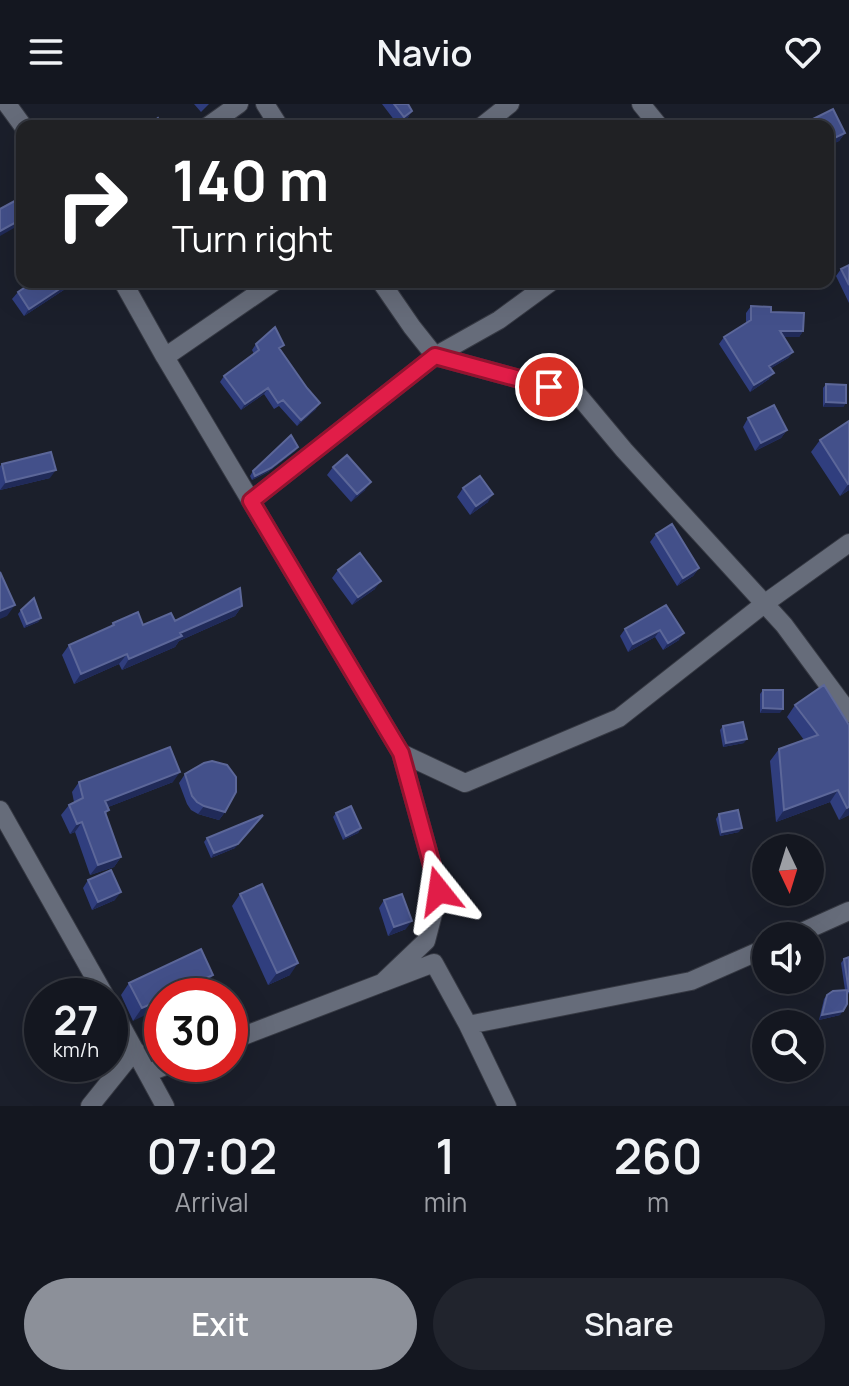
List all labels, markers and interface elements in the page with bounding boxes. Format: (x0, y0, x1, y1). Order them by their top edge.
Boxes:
text: Navio (376, 28, 473, 77)
icon: menu (24, 30, 68, 74)
icon: heart (781, 30, 825, 74)
text: 140 m (172, 141, 329, 218)
icon: right (40, 152, 144, 256)
text: Turn right (172, 214, 333, 263)
pin (515, 353, 583, 421)
icon: arrive (527, 365, 571, 409)
north arrow (752, 834, 824, 906)
map controls (752, 834, 824, 1082)
position arrow (397, 849, 481, 933)
button: sound (752, 922, 824, 994)
speed limit sign: 30 (144, 978, 248, 1082)
text: 27 (53, 992, 99, 1047)
button: search (752, 1010, 824, 1082)
text: km/h (53, 1036, 99, 1063)
text: 07:02 (146, 1123, 277, 1188)
text: 1 (435, 1123, 456, 1188)
text: 260 (614, 1123, 703, 1188)
text: Arrival (175, 1184, 249, 1220)
text: min (424, 1184, 467, 1220)
text: m (647, 1184, 669, 1220)
button: Exit (24, 1278, 417, 1370)
button: Share (433, 1278, 825, 1370)

